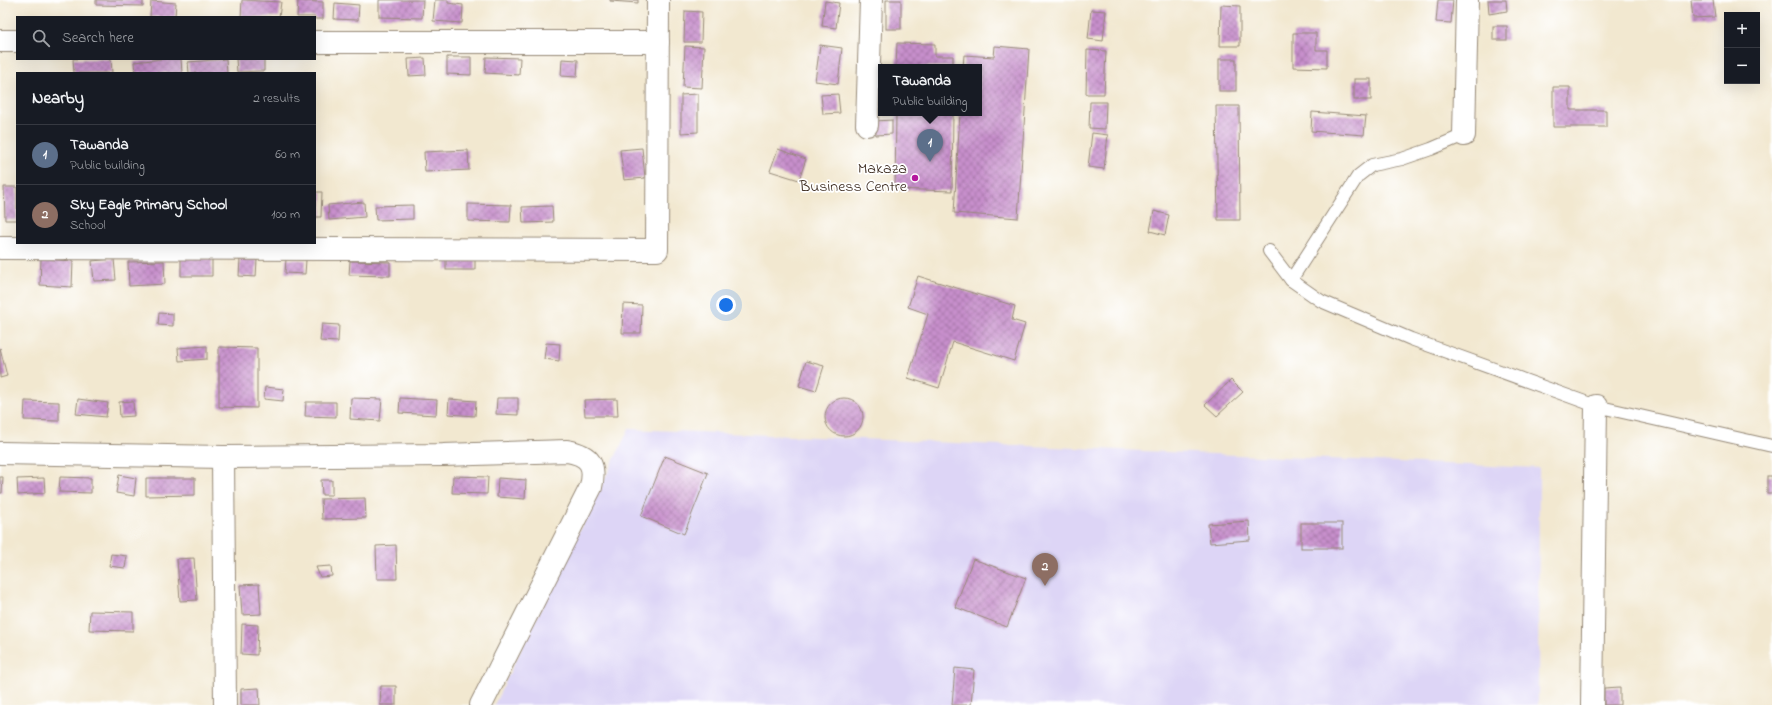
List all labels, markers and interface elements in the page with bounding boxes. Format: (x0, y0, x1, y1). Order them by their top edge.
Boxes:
map controls (1724, 12, 1760, 84)
button: + (1724, 12, 1760, 48)
search box (16, 16, 316, 60)
icon: search (30, 27, 52, 49)
text: Search here (62, 27, 134, 49)
button: − (1724, 48, 1760, 84)
popup (878, 64, 982, 116)
text: Tawanda (893, 70, 951, 92)
text: Nearby (32, 86, 84, 111)
text: 2 results (253, 89, 300, 108)
text: Public building (893, 92, 967, 111)
pin: 1 (917, 129, 943, 162)
text: Tawanda (70, 134, 129, 156)
text: 1 (43, 145, 47, 164)
text: 60 m (275, 145, 300, 164)
text: Public building (70, 156, 145, 175)
place label: Makaza Business Centre (798, 157, 908, 199)
marker: Makaza Business Centre (910, 173, 920, 183)
text: Sky Eagle Primary School (70, 194, 227, 216)
text: 2 (42, 205, 48, 224)
text: 100 m (271, 205, 300, 224)
text: School (70, 216, 106, 235)
your location (716, 295, 736, 315)
pin: 2 (1032, 553, 1058, 586)

